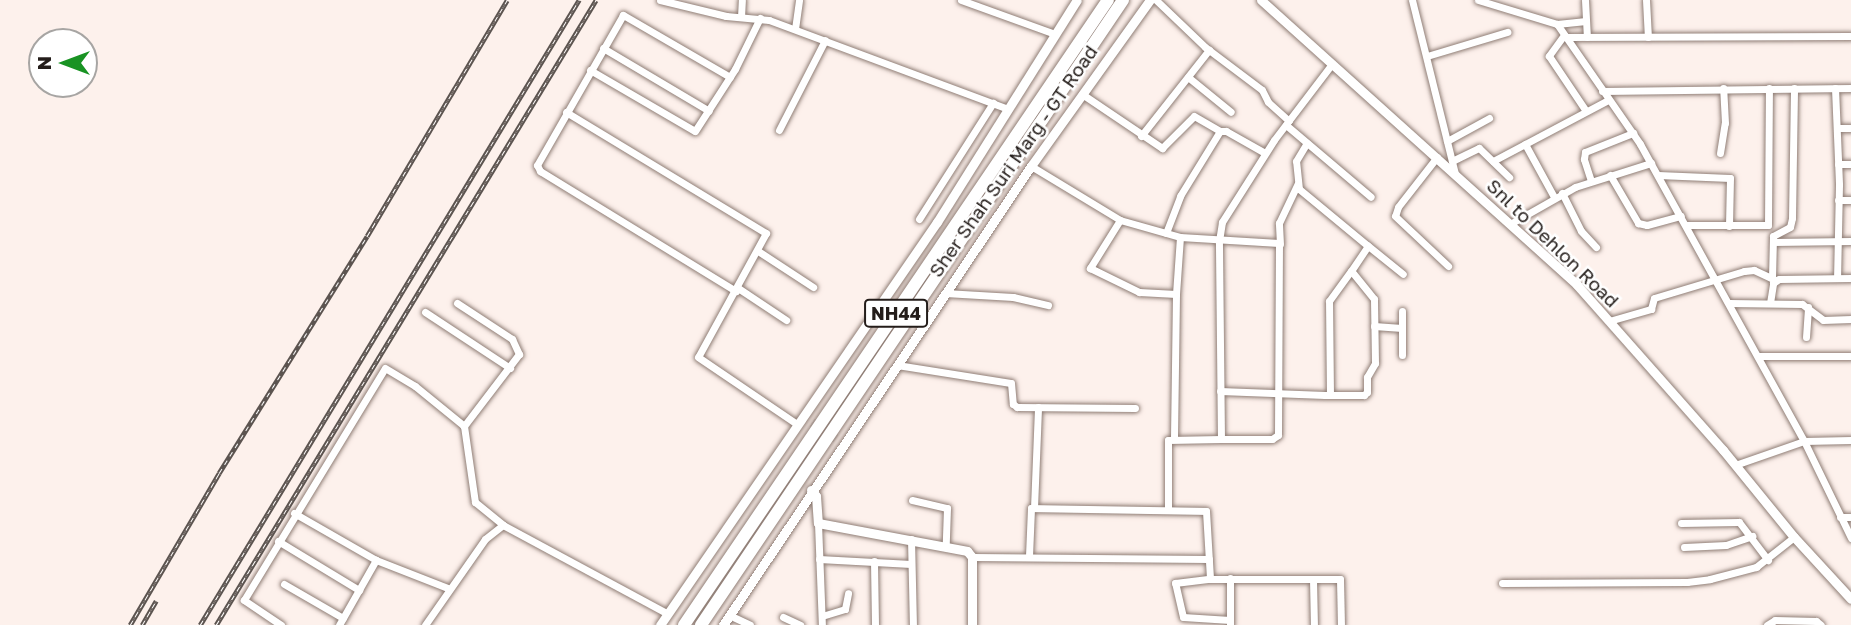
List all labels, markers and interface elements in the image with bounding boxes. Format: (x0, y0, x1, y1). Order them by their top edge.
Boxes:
north arrow (28, 28, 98, 98)
street label: Sher Shah Suri Marg - GT Road (924, 41, 1102, 281)
text: N (32, 56, 55, 70)
street label: Snl to Dehlon Road (1482, 174, 1624, 312)
road number: NH44 (863, 298, 929, 328)

